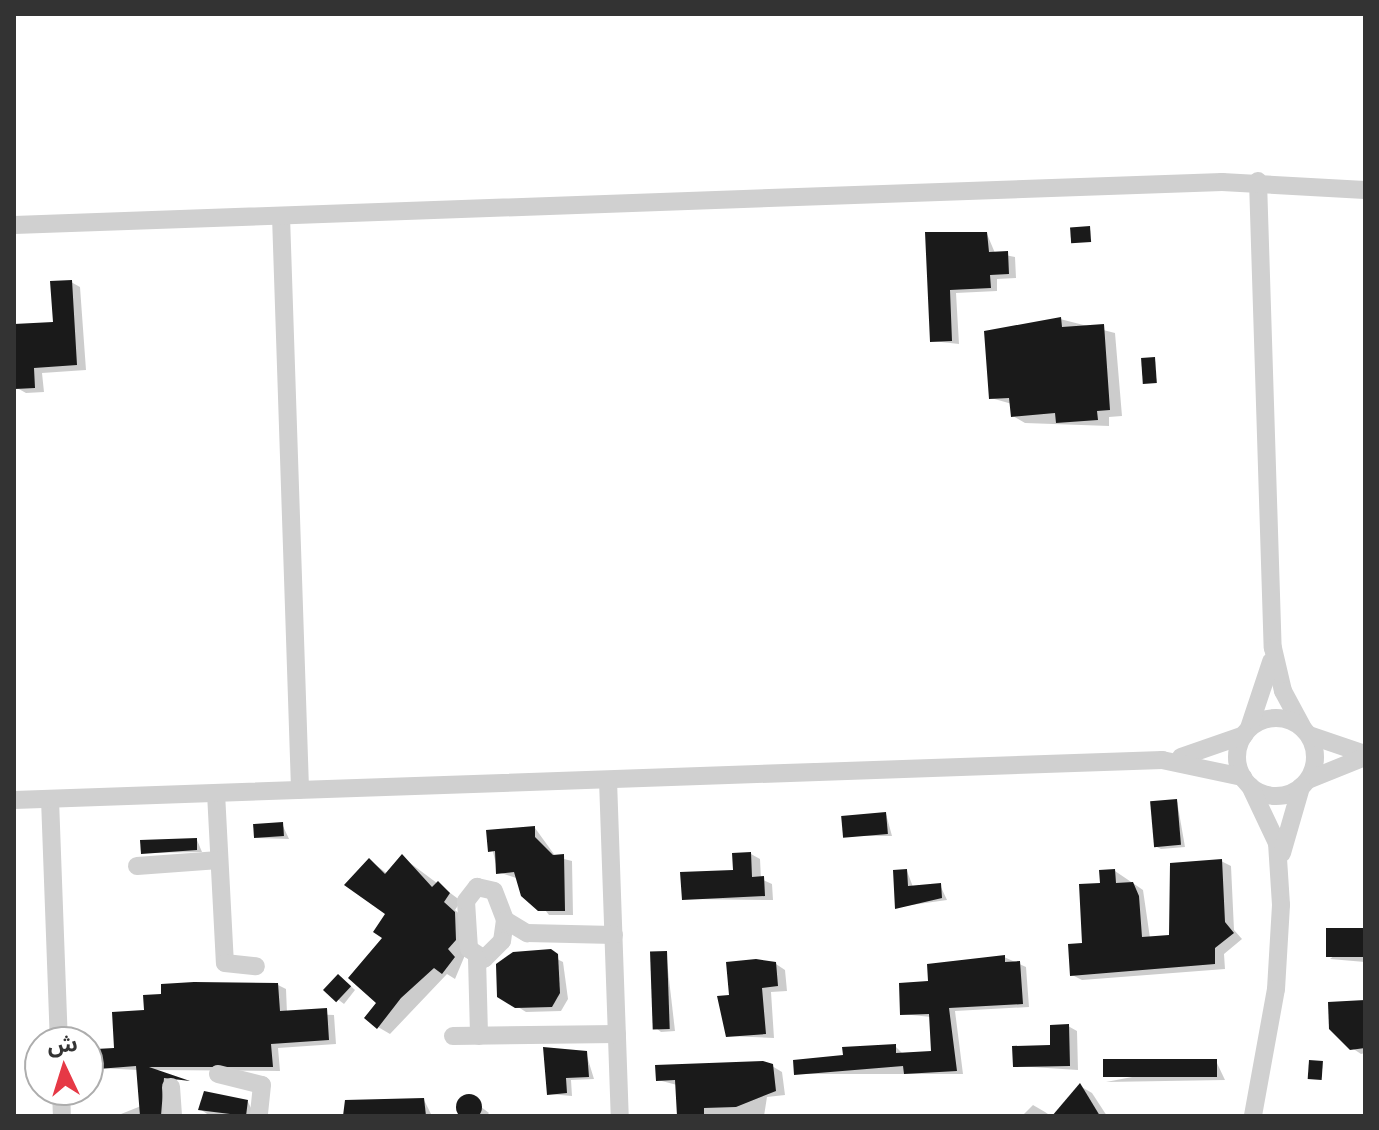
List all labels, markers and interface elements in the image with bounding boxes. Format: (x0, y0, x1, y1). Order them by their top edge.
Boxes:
north arrow (24, 1026, 104, 1106)
text: ش (46, 1029, 78, 1059)

